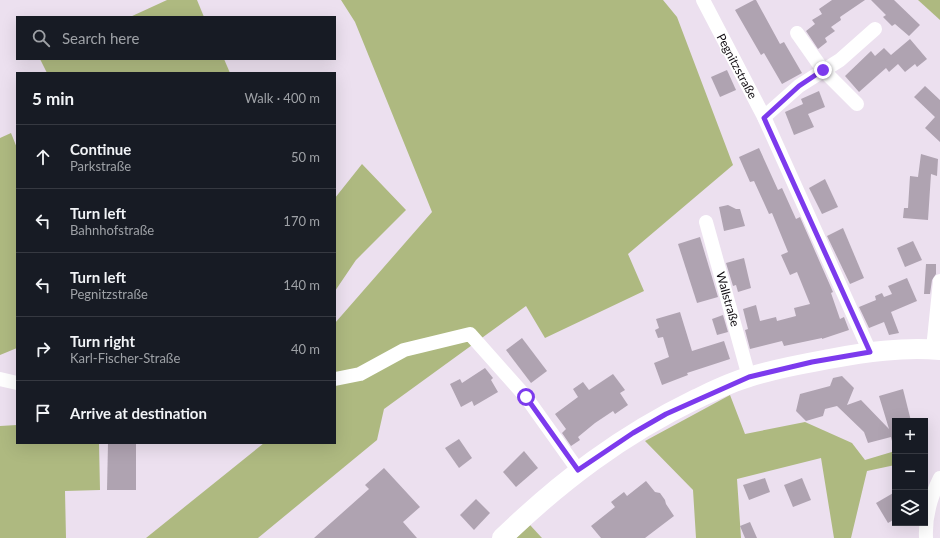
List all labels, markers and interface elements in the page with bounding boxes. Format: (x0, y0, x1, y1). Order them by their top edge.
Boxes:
search box (16, 16, 336, 60)
icon: search (30, 27, 52, 49)
text: Search here (62, 29, 139, 47)
street label: Pegnitzstraße (714, 31, 760, 101)
route end (814, 61, 832, 79)
text: 5 min (32, 88, 74, 109)
text: Walk · 400 m (244, 90, 320, 106)
text: Continue (70, 140, 131, 158)
icon: ahead (32, 146, 54, 168)
text: 50 m (291, 149, 320, 165)
text: Parkstraße (70, 158, 131, 174)
text: Turn left (70, 204, 126, 222)
icon: left (32, 210, 54, 232)
text: 170 m (283, 213, 320, 229)
text: Bahnhofstraße (70, 222, 154, 238)
text: Turn left (70, 268, 126, 286)
street label: Wallstraße (713, 270, 743, 328)
icon: left (32, 274, 54, 296)
text: 140 m (283, 277, 320, 293)
text: Pegnitzstraße (70, 286, 148, 302)
text: Turn right (70, 332, 135, 350)
icon: right (32, 338, 54, 360)
text: 40 m (291, 341, 320, 357)
text: Karl-Fischer-Straße (70, 350, 180, 366)
route start (517, 388, 535, 406)
icon: arrive (32, 402, 54, 424)
text: Arrive at destination (70, 404, 207, 422)
map controls (892, 418, 928, 526)
button: + (892, 418, 928, 454)
button: − (892, 454, 928, 490)
button: layers (892, 490, 928, 526)

